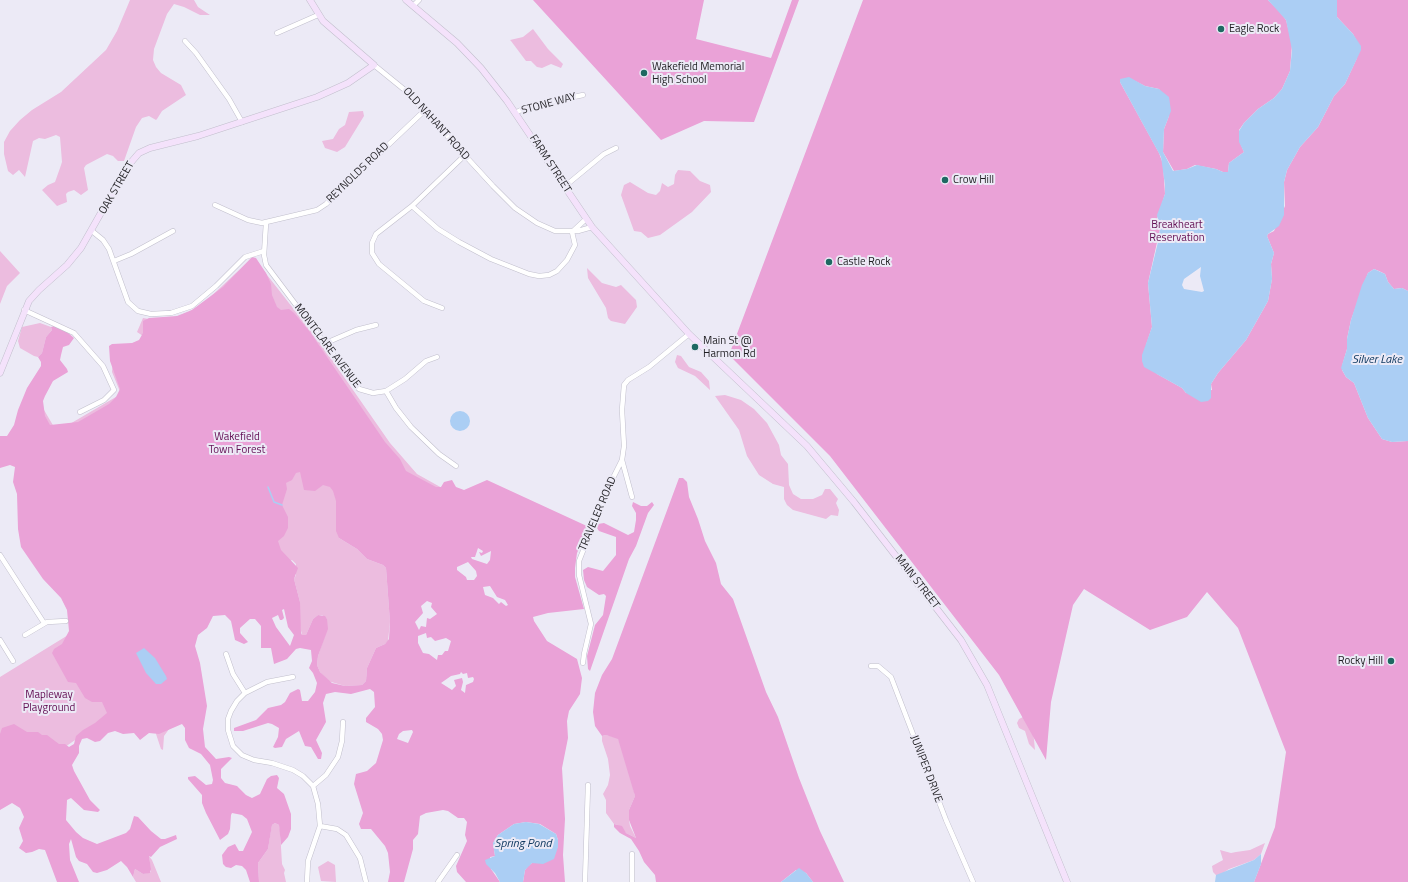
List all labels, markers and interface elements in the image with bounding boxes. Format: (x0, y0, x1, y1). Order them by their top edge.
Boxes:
place label: Eagle Rock (1229, 22, 1279, 36)
marker: Eagle Rock (1216, 24, 1226, 34)
place label: Wakefield Memorial High School (652, 60, 744, 86)
marker: Wakefield Memorial High School (639, 68, 649, 78)
street label: OLD NAHANT ROAD (400, 85, 472, 163)
street label: STONE WAY (520, 90, 578, 118)
street label: FARM STREET (526, 132, 574, 196)
street label: REYNOLDS ROAD (324, 140, 392, 206)
street label: OAK STREET (97, 159, 137, 217)
place label: Crow Hill (953, 173, 994, 187)
marker: Crow Hill (940, 175, 950, 185)
park label: Breakheart Reservation (1149, 218, 1205, 244)
place label: Castle Rock (837, 255, 891, 269)
marker: Castle Rock (824, 257, 834, 267)
street label: MONTCLARE AVENUE (291, 301, 363, 391)
place label: Main St @ Harmon Rd (703, 334, 756, 360)
marker: Main St @ Harmon Rd (690, 342, 700, 352)
water label: Silver Lake (1352, 353, 1402, 367)
park label: Wakefield Town Forest (209, 430, 265, 456)
street label: TRAVELER ROAD (576, 475, 620, 553)
street label: MAIN STREET (892, 552, 942, 612)
place label: Rocky Hill (1338, 654, 1383, 668)
marker: Rocky Hill (1386, 656, 1396, 666)
park label: Mapleway Playground (23, 688, 75, 714)
street label: JUNIPER DRIVE (907, 733, 945, 805)
water label: Spring Pond (495, 837, 551, 851)

